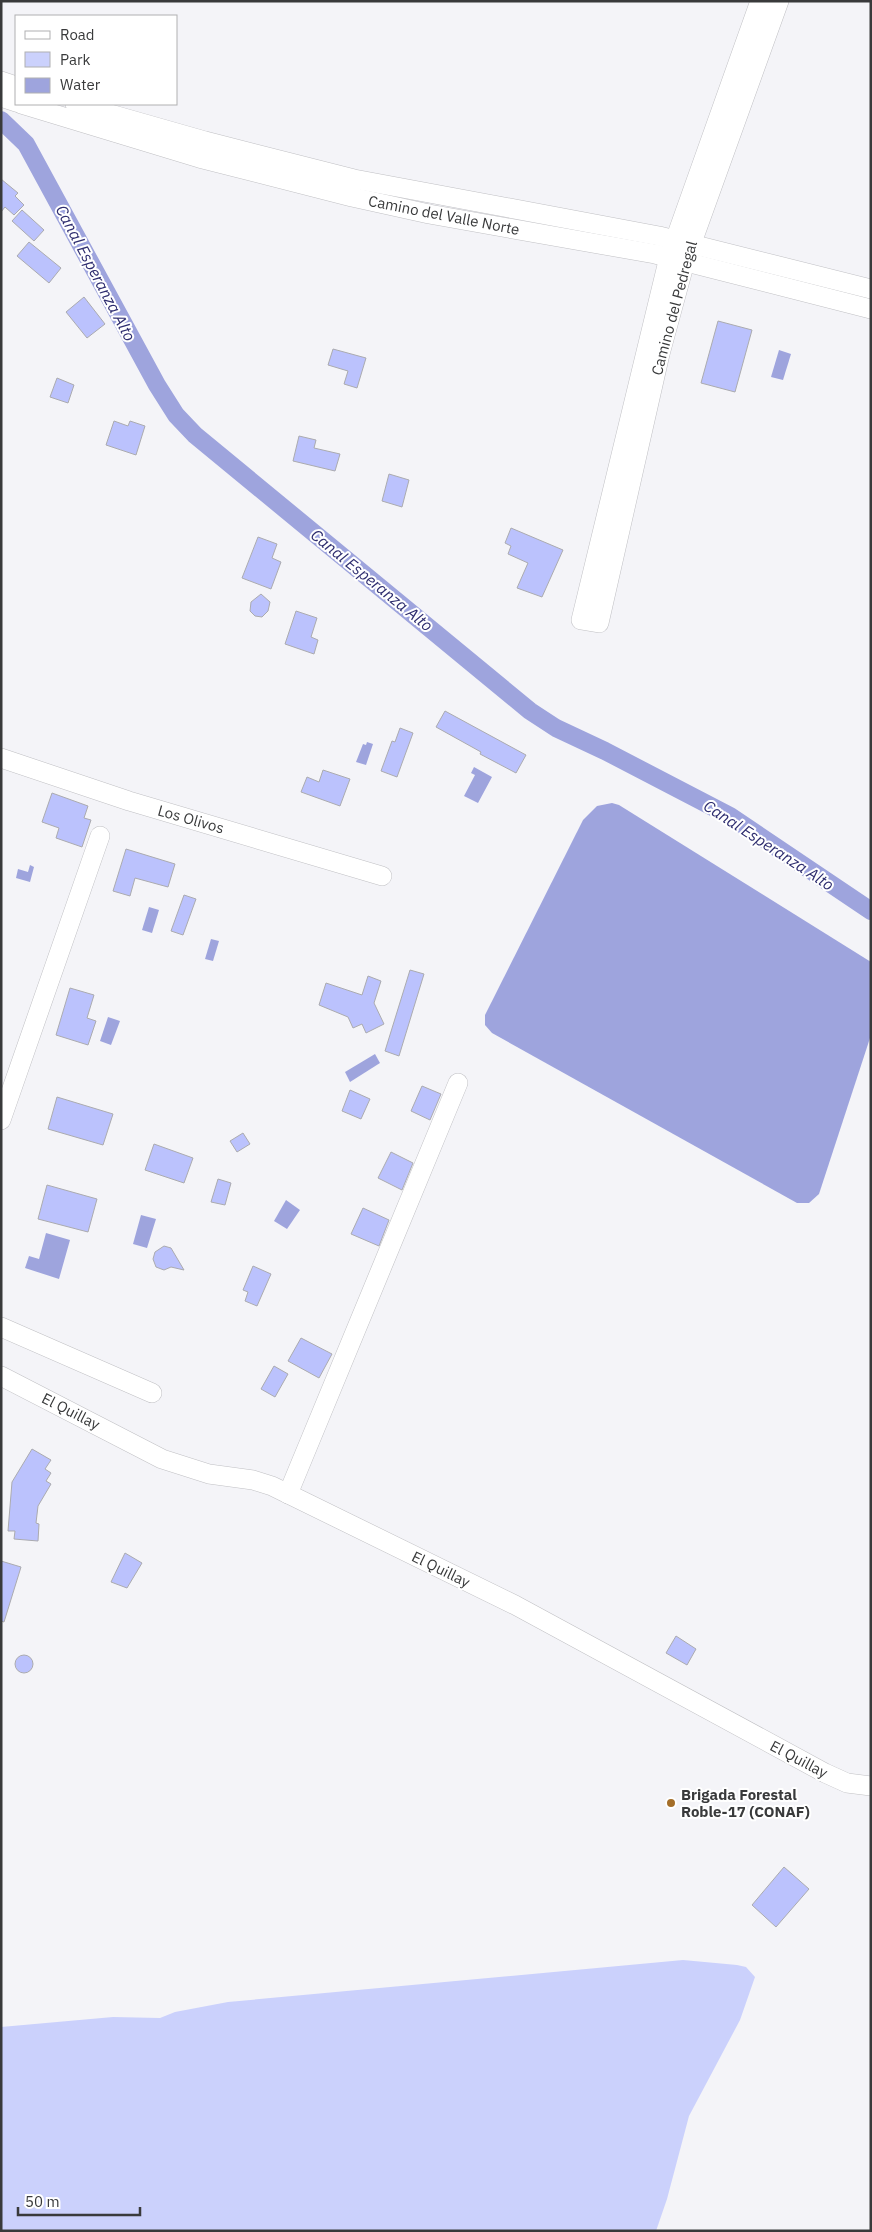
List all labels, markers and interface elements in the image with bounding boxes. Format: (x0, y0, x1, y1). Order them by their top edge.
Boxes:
legend (15, 15, 178, 105)
text: Road (60, 25, 95, 44)
text: Park (60, 50, 90, 69)
text: Water (60, 75, 101, 94)
street label: Camino del Valle Norte (367, 191, 521, 239)
water label: Canal Esperanza Alto (52, 201, 140, 345)
street label: Camino del Pedregal (647, 239, 701, 377)
water label: Canal Esperanza Alto (307, 525, 437, 636)
water label: Canal Esperanza Alto (700, 795, 838, 895)
street label: Los Olivos (156, 800, 226, 838)
street label: El Quillay (39, 1388, 104, 1434)
street label: El Quillay (409, 1547, 474, 1592)
street label: El Quillay (767, 1736, 832, 1782)
place label: Brigada Forestal Roble-17 (CONAF) (681, 1785, 810, 1821)
marker: Brigada Forestal Roble-17 (CONAF) (665, 1797, 677, 1809)
scale bar (18, 2184, 140, 2216)
text: 50 m (25, 2192, 60, 2211)

